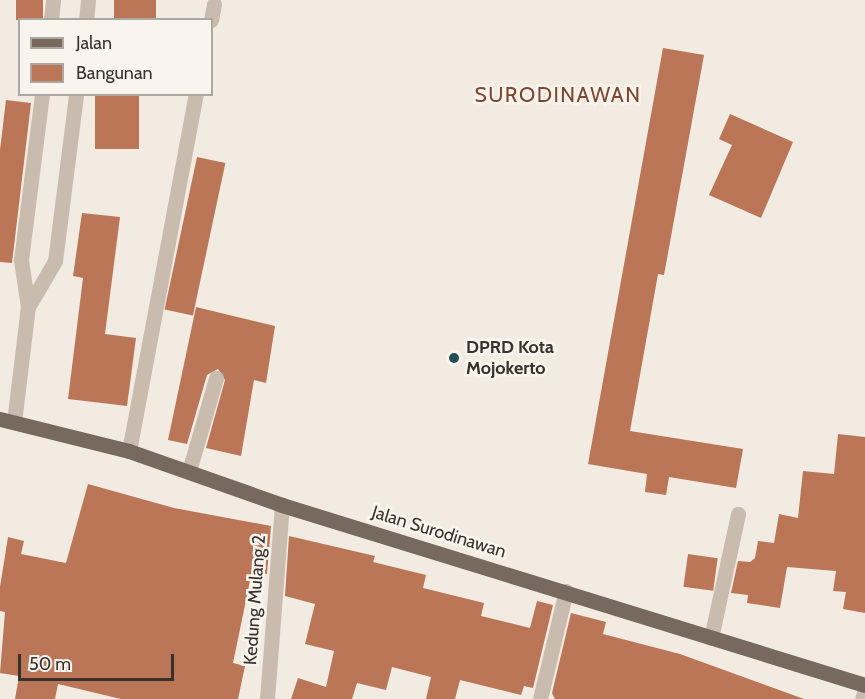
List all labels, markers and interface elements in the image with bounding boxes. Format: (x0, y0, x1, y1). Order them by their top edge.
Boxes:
legend (18, 18, 213, 96)
text: Jalan (76, 32, 112, 54)
text: Bangunan (76, 62, 153, 84)
district label: SURODINAWAN (474, 82, 642, 108)
place label: DPRD Kota Mojokerto (466, 337, 554, 380)
marker: DPRD Kota Mojokerto (447, 351, 461, 365)
street label: Jalan Surodinawan (369, 501, 509, 563)
street label: Kedung Mulang 2 (240, 534, 270, 666)
scale bar (21, 642, 177, 680)
text: 50 m (29, 653, 71, 675)

